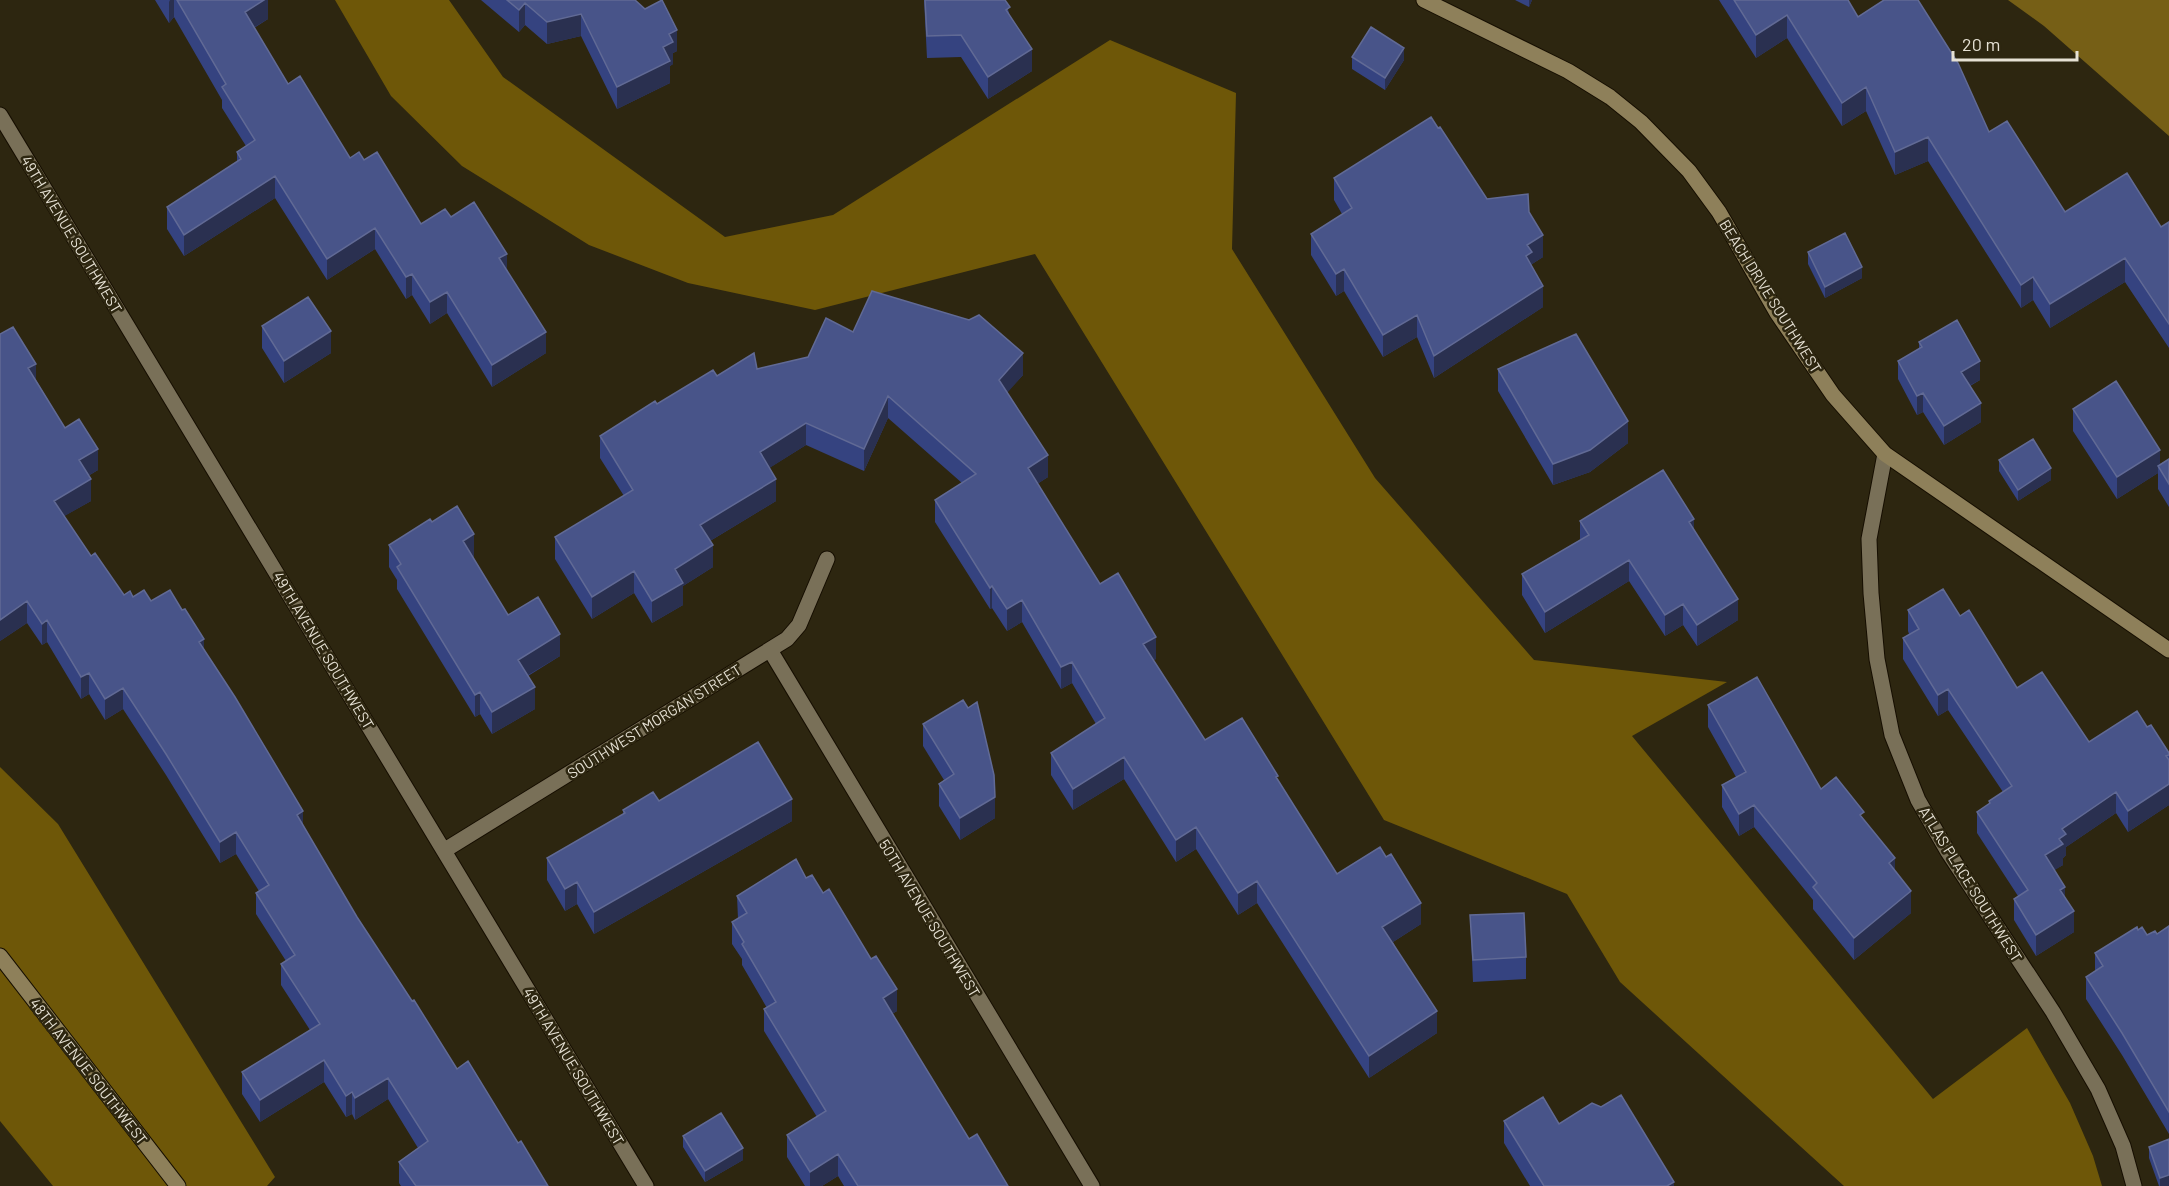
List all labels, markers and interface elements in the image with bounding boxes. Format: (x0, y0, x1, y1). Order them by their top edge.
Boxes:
scale bar (1953, 24, 2078, 62)
text: 20 m (1962, 33, 2000, 55)
street label: 49TH AVENUE SOUTHWEST (18, 152, 126, 316)
street label: BEACH DRIVE SOUTHWEST (1716, 216, 1826, 376)
street label: 49TH AVENUE SOUTHWEST (270, 568, 378, 732)
street label: SOUTHWEST MORGAN STREET (564, 660, 744, 782)
street label: ATLAS PLACE SOUTHWEST (1916, 803, 2026, 965)
street label: 50TH AVENUE SOUTHWEST (876, 836, 984, 1000)
street label: 49TH AVENUE SOUTHWEST (520, 984, 628, 1148)
street label: 48TH AVENUE SOUTHWEST (26, 994, 152, 1148)

